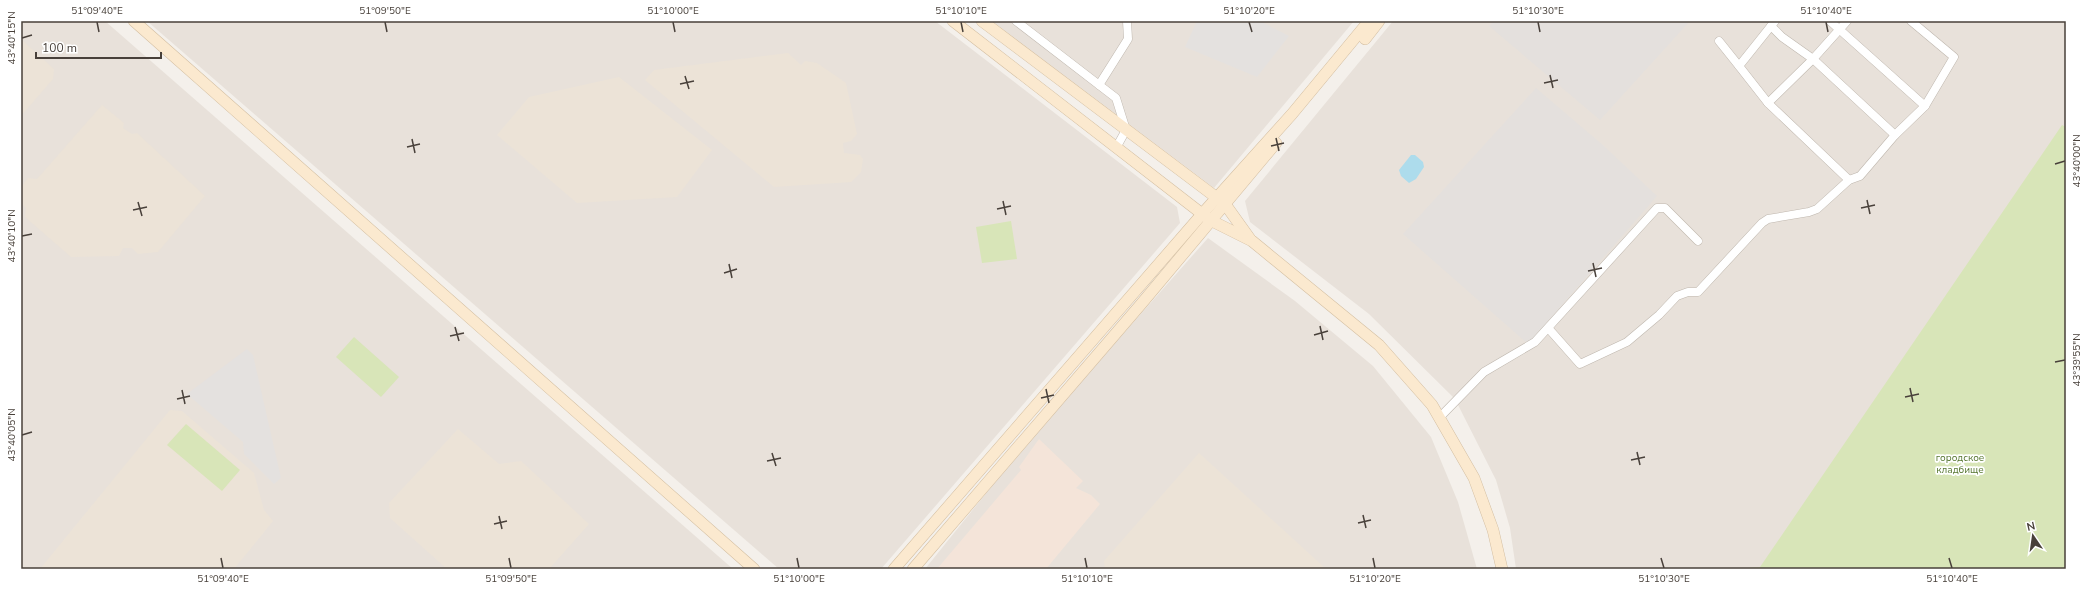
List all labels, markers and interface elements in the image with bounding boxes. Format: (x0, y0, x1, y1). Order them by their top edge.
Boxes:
text: 51°09'40"E (71, 4, 123, 18)
text: 51°09'50"E (359, 4, 411, 18)
text: 51°10'00"E (647, 4, 699, 18)
text: 51°10'10"E (935, 4, 987, 18)
text: 51°10'20"E (1223, 4, 1275, 18)
text: 51°10'30"E (1512, 4, 1564, 18)
text: 51°10'40"E (1800, 4, 1852, 18)
text: 43°40'15"N (5, 11, 19, 65)
scale bar (36, 34, 161, 60)
text: 100 m (42, 40, 77, 56)
text: 43°40'00"N (2070, 134, 2084, 188)
text: 43°40'10"N (5, 209, 19, 263)
text: 43°39'55"N (2070, 333, 2084, 387)
text: 43°40'05"N (5, 408, 19, 462)
park label: городское кладбище (1936, 451, 1984, 477)
north arrow (2013, 516, 2053, 556)
text: N (2025, 519, 2037, 535)
text: 51°09'40"E (197, 572, 249, 586)
text: 51°09'50"E (485, 572, 537, 586)
text: 51°10'00"E (773, 572, 825, 586)
text: 51°10'10"E (1061, 572, 1113, 586)
text: 51°10'20"E (1349, 572, 1401, 586)
text: 51°10'30"E (1638, 572, 1690, 586)
text: 51°10'40"E (1926, 572, 1978, 586)

